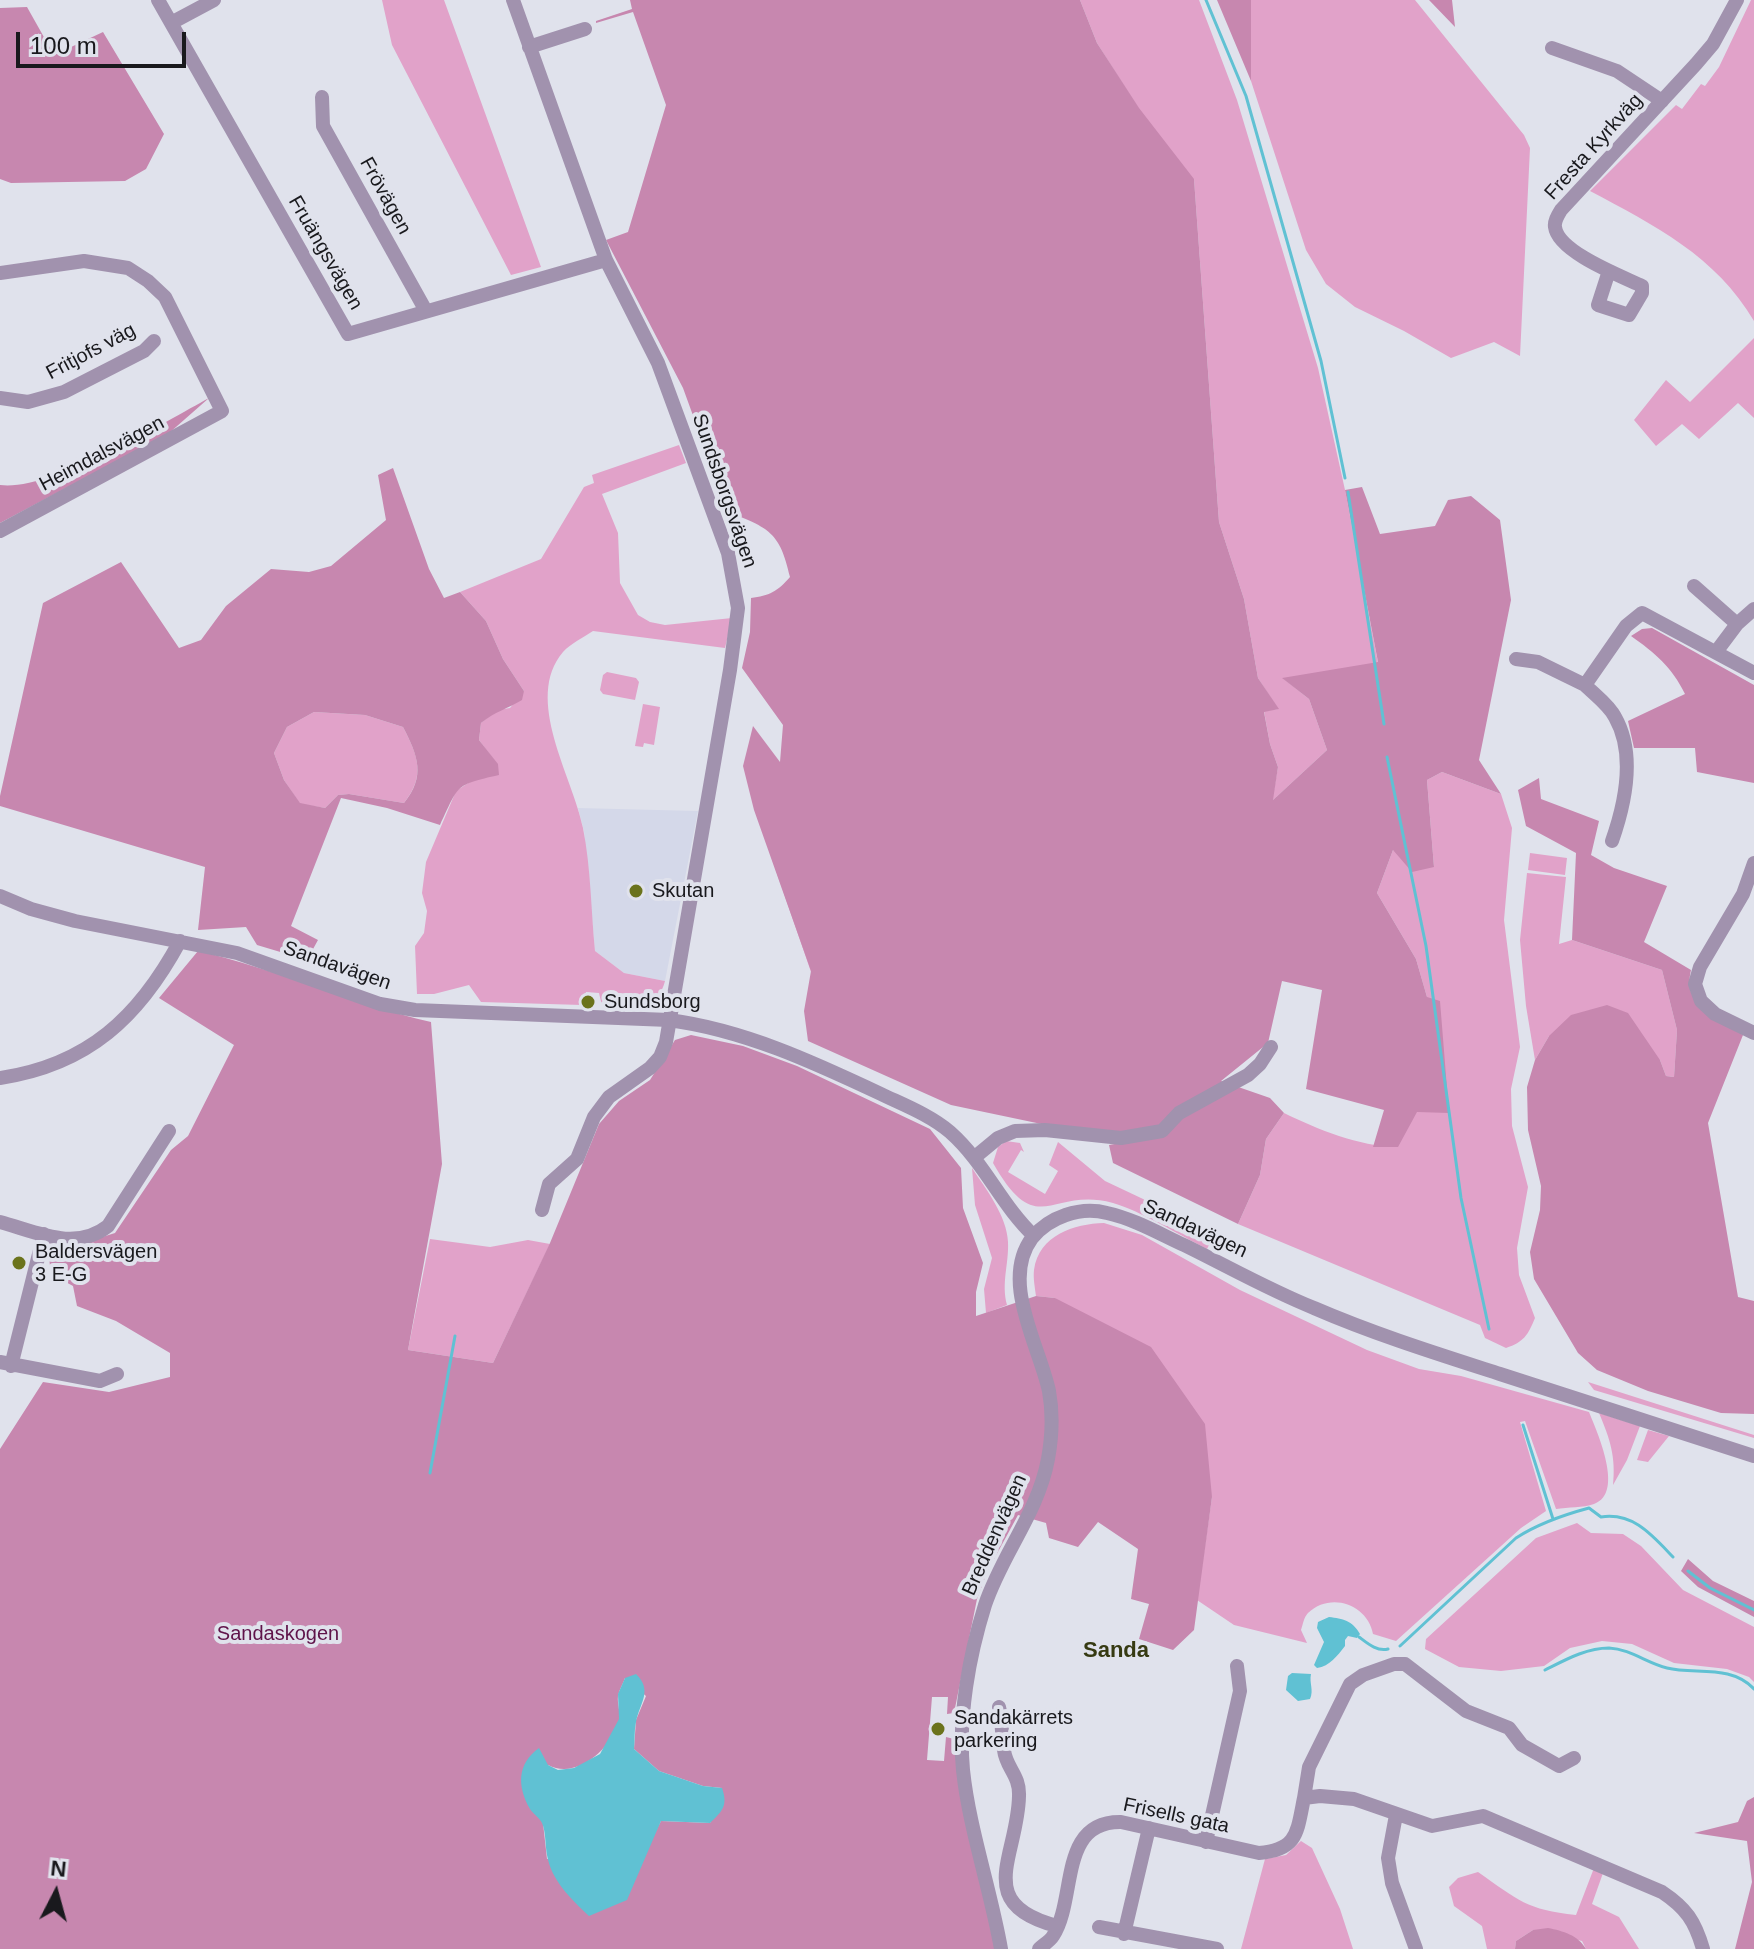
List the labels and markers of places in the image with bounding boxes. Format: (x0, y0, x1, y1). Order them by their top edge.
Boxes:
place label: Skutan (652, 879, 714, 903)
marker: Skutan (627, 882, 645, 900)
place label: Sundsborg (604, 990, 701, 1014)
marker: Sundsborg (579, 993, 597, 1011)
place label: Baldersvägen 3 E-G (35, 1240, 157, 1287)
marker: Baldersvägen 3 E-G (10, 1254, 28, 1272)
place label: Sandakärrets parkering (954, 1706, 1073, 1753)
marker: Sandakärrets parkering (929, 1720, 947, 1738)

